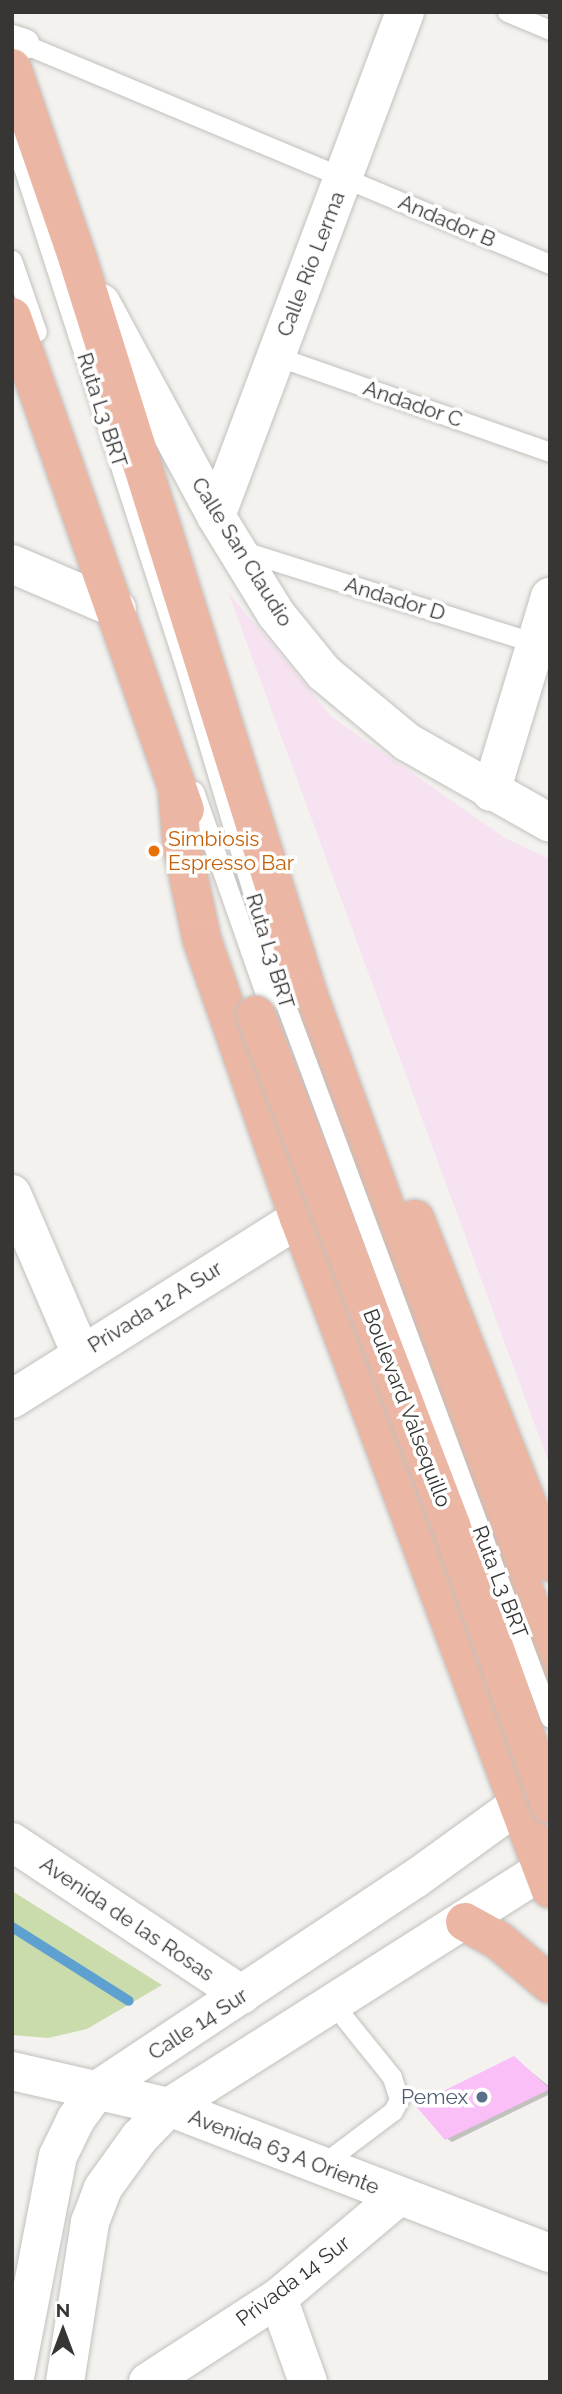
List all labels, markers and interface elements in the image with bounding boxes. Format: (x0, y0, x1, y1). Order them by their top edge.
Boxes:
street label: Calle Río Lerma (272, 188, 350, 340)
street label: Andador B (395, 189, 499, 253)
street label: Ruta L3 BRT (72, 350, 132, 470)
street label: Andador C (360, 375, 466, 433)
street label: Calle San Claudio (186, 473, 298, 631)
street label: Andador D (341, 572, 449, 626)
place label: Simbiosis Espresso Bar (168, 826, 294, 876)
marker: Simbiosis Espresso Bar (146, 843, 162, 859)
street label: Ruta L3 BRT (241, 890, 299, 1012)
street label: Privada 12 A Sur (83, 1255, 227, 1359)
street label: Boulevard Valsequillo (357, 1305, 457, 1511)
street label: Ruta L3 BRT (467, 1522, 533, 1642)
street label: Avenida de las Rosas (35, 1851, 219, 1987)
street label: Calle 14 Sur (144, 1983, 252, 2065)
place label: Pemex (401, 2084, 468, 2110)
marker: Pemex (474, 2089, 490, 2105)
street label: Avenida 63 A Oriente (185, 2104, 383, 2200)
street label: Privada 14 Sur (231, 2230, 355, 2332)
north arrow (28, 2296, 98, 2366)
text: N (56, 2299, 70, 2321)

